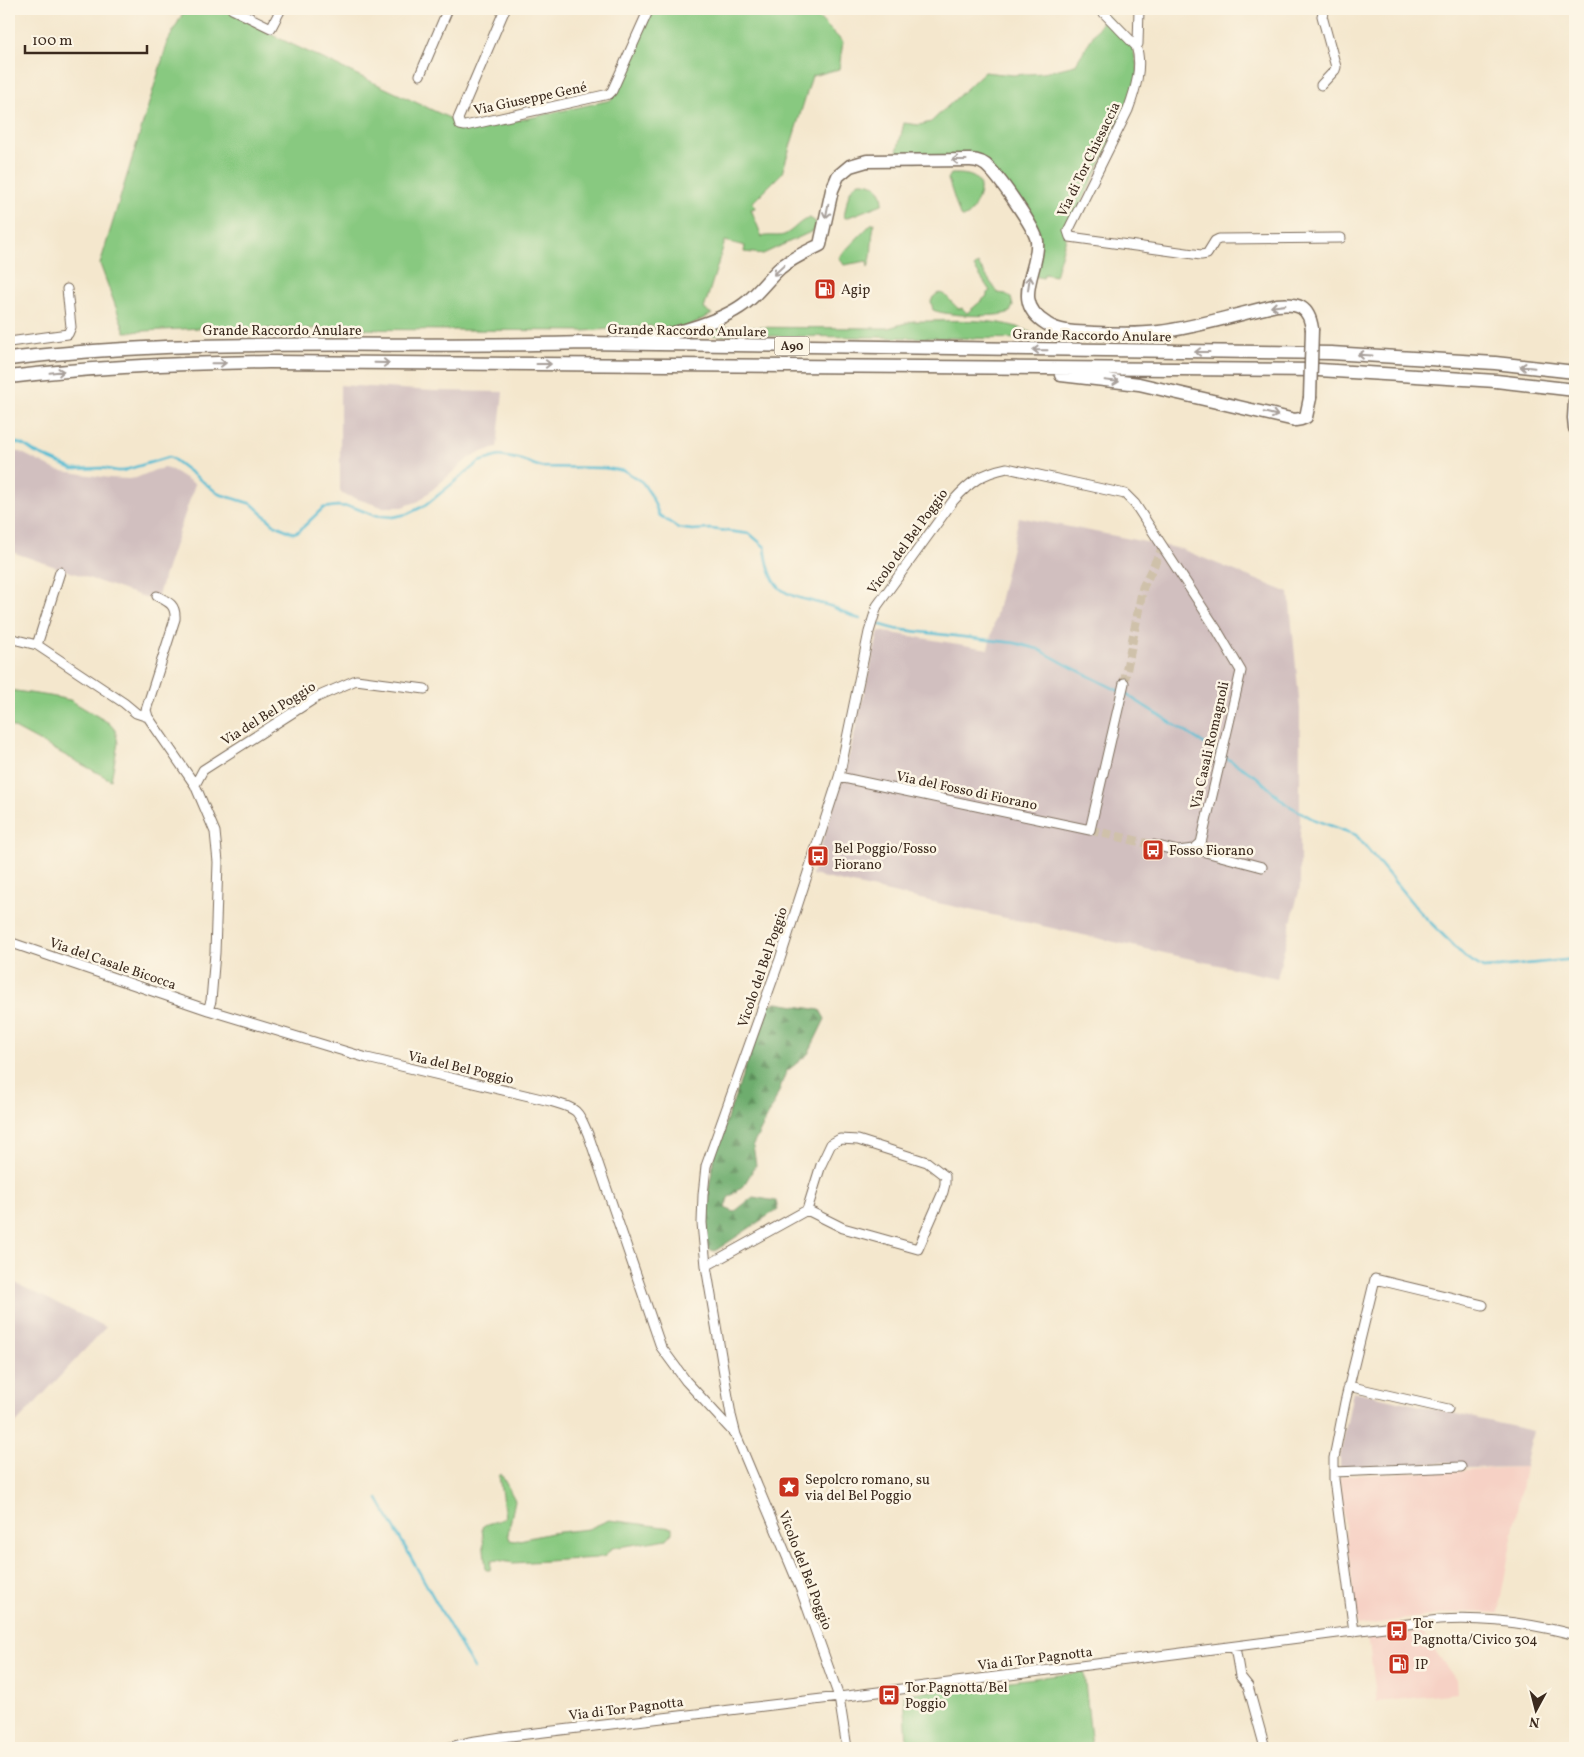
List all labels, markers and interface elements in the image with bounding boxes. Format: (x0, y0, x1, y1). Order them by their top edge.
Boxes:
scale bar (25, 22, 148, 54)
text: 100 m (32, 31, 72, 52)
street label: Via Giuseppe Gené (472, 78, 589, 121)
street label: Via di Tor Chiesaccia (1053, 99, 1125, 220)
one-way arrow (951, 155, 968, 165)
one-way arrow (822, 202, 831, 218)
one-way arrow (772, 264, 785, 276)
one-way arrow (1025, 275, 1035, 291)
fuel station icon: Agip (813, 277, 837, 301)
place label: Agip (841, 281, 870, 300)
one-way arrow (1271, 301, 1287, 311)
street label: Grande Raccordo Anulare (607, 321, 767, 342)
street label: Grande Raccordo Anulare (202, 322, 362, 341)
street label: Grande Raccordo Anulare (1012, 326, 1172, 347)
road number: A90 (774, 336, 810, 356)
one-way arrow (1032, 345, 1048, 354)
one-way arrow (1195, 347, 1211, 356)
one-way arrow (1357, 350, 1373, 359)
one-way arrow (211, 358, 227, 368)
one-way arrow (374, 358, 390, 368)
one-way arrow (536, 359, 552, 369)
one-way arrow (1519, 362, 1535, 372)
one-way arrow (49, 367, 65, 377)
one-way arrow (1104, 376, 1120, 386)
one-way arrow (1263, 410, 1279, 419)
street label: Vicolo del Bel Poggio (863, 485, 953, 599)
street label: Via del Bel Poggio (218, 678, 320, 751)
street label: Via Casali Romagnoli (1187, 680, 1234, 811)
street label: Via del Fosso di Fiorano (894, 767, 1039, 816)
bus stop icon: Fosso Fiorano (1141, 838, 1165, 862)
place label: Bel Poggio/Fosso Fiorano (834, 840, 937, 875)
place label: Fosso Fiorano (1169, 842, 1254, 861)
bus stop icon: Bel Poggio/Fosso Fiorano (806, 844, 830, 868)
street label: Vicolo del Bel Poggio (734, 905, 793, 1030)
street label: Via del Casale Bicocca (46, 934, 179, 995)
street label: Via del Bel Poggio (406, 1047, 515, 1090)
place label: Sepolcro romano, su via del Bel Poggio (805, 1471, 930, 1506)
place icon: Sepolcro romano, su via del Bel Poggio (777, 1475, 801, 1499)
street label: Vicolo del Bel Poggio (773, 1508, 836, 1633)
place label: Tor Pagnotta/Civico 304 (1413, 1615, 1538, 1650)
bus stop icon: Tor Pagnotta/Civico 304 (1385, 1619, 1409, 1643)
street label: Via di Tor Pagnotta (977, 1643, 1094, 1676)
fuel station icon: IP (1387, 1652, 1411, 1676)
place label: IP (1415, 1656, 1428, 1675)
place label: Tor Pagnotta/Bel Poggio (905, 1679, 1008, 1714)
bus stop icon: Tor Pagnotta/Bel Poggio (877, 1683, 901, 1707)
north arrow (1512, 1684, 1562, 1734)
street label: Via di Tor Pagnotta (568, 1693, 685, 1726)
text: N (1528, 1711, 1541, 1731)

